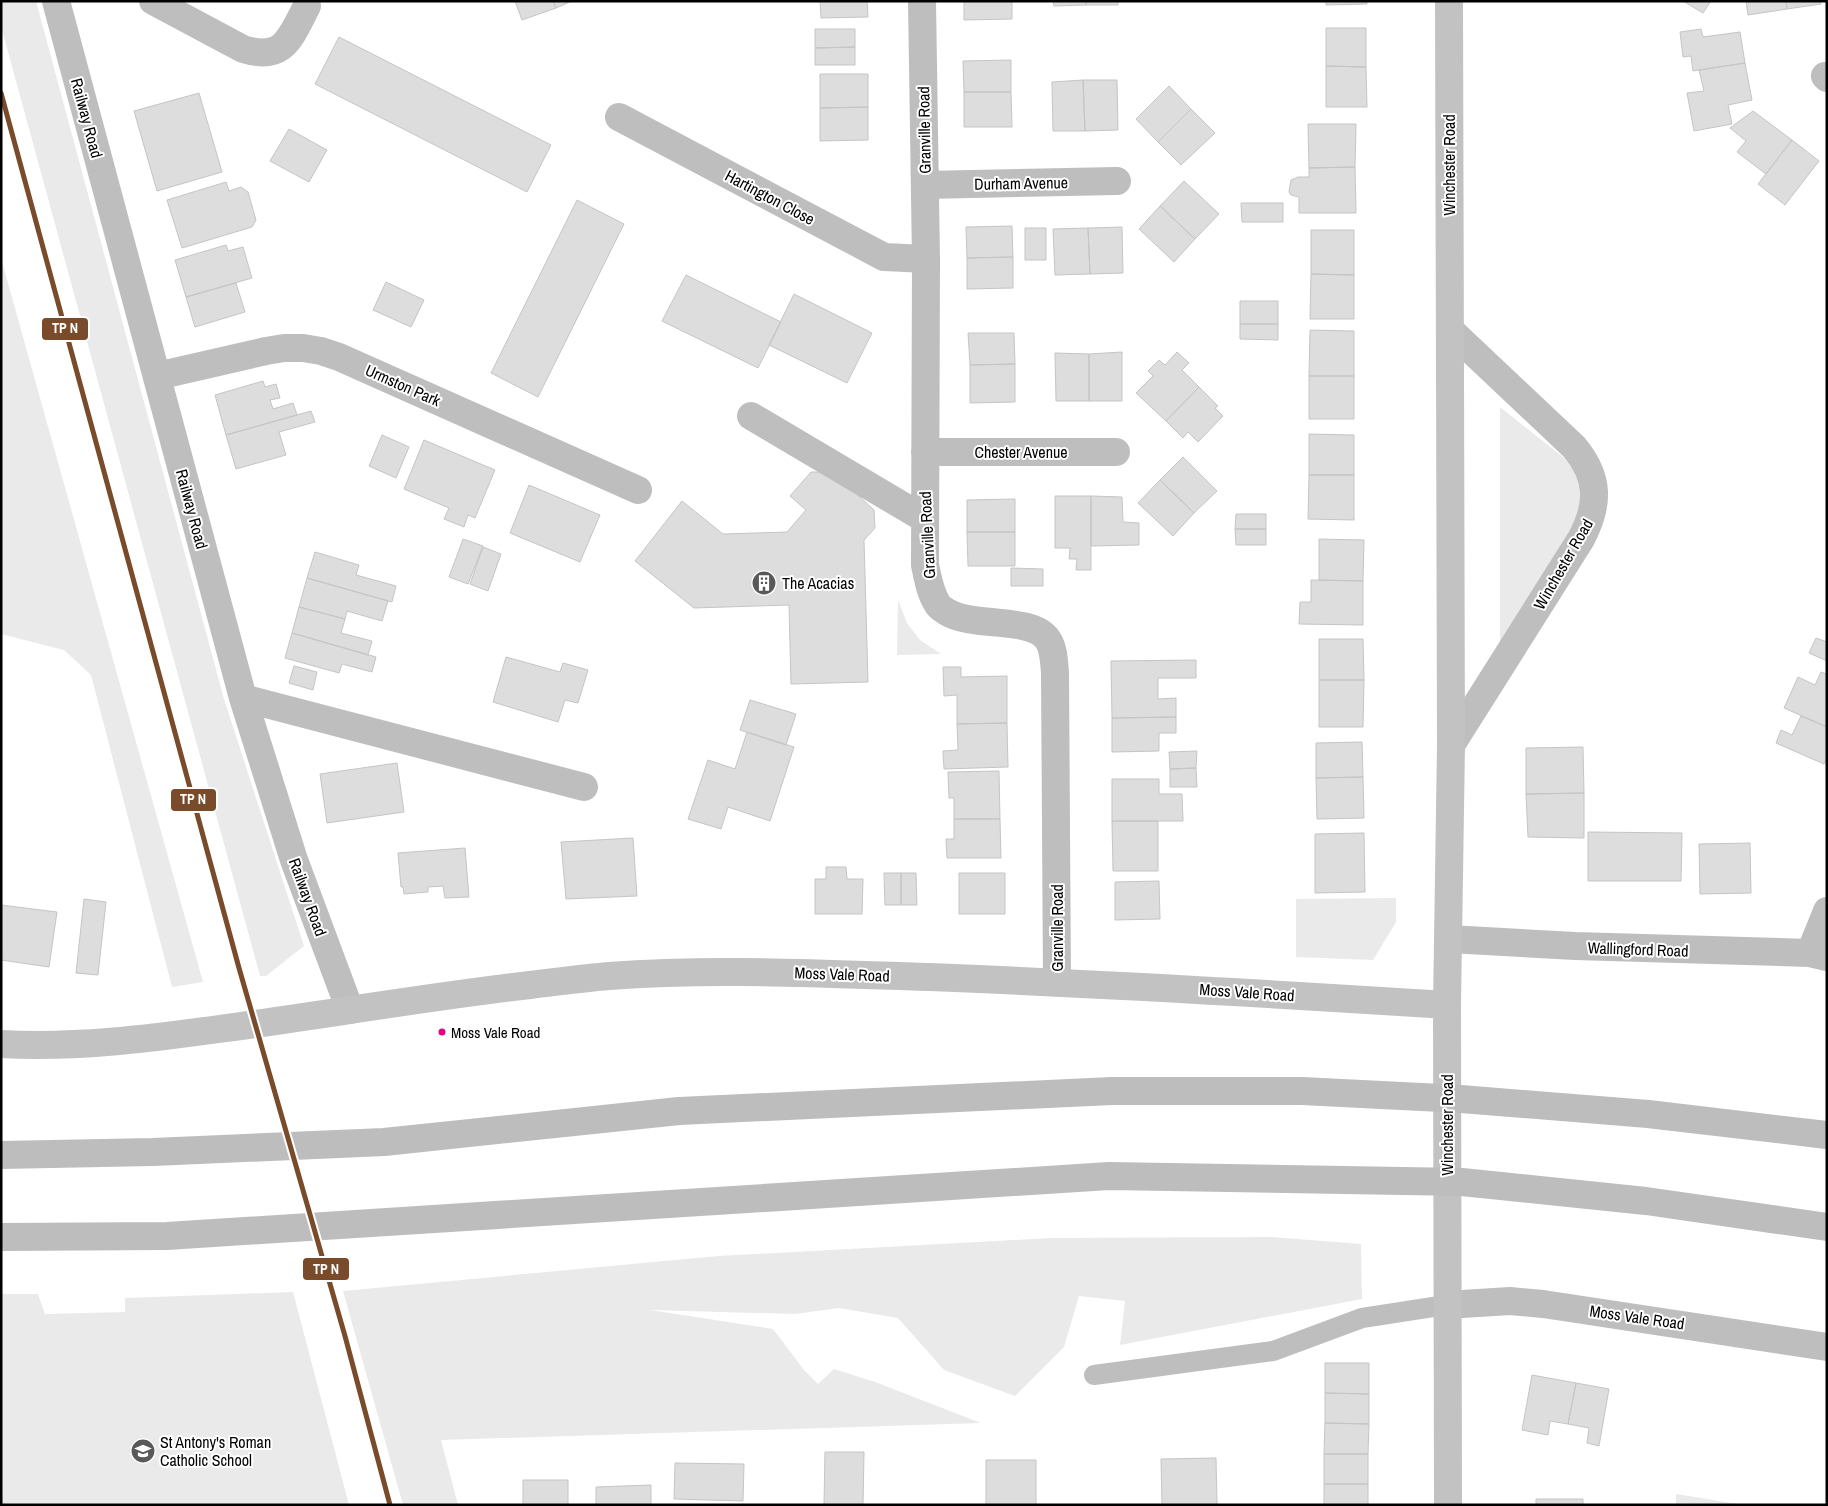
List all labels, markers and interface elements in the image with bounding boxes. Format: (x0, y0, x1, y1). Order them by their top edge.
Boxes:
street label: Railway Road (66, 76, 108, 160)
street label: Granville Road (912, 86, 936, 174)
street label: Winchester Road (1438, 114, 1460, 216)
street label: Hartington Close (721, 164, 819, 230)
street label: Durham Avenue (974, 171, 1068, 195)
line badge: TP N (41, 317, 89, 341)
text: TP N (52, 319, 78, 337)
street label: Urmston Park (362, 359, 445, 412)
street label: Chester Avenue (974, 441, 1068, 463)
street label: Railway Road (171, 467, 213, 551)
street label: Granville Road (914, 491, 940, 579)
street label: Winchester Road (1528, 515, 1598, 613)
building icon: The Acacias (751, 570, 777, 596)
place label: The Acacias (782, 572, 854, 594)
line badge: TP N (170, 788, 217, 812)
text: TP N (180, 790, 206, 808)
street label: Railway Road (284, 855, 332, 939)
street label: Granville Road (1046, 884, 1068, 972)
street label: Wallingford Road (1587, 936, 1689, 962)
street label: Moss Vale Road (794, 961, 890, 987)
street label: Moss Vale Road (1199, 978, 1295, 1006)
place label: Moss Vale Road (451, 1022, 540, 1043)
marker: Moss Vale Road (437, 1027, 447, 1037)
street label: Winchester Road (1436, 1074, 1458, 1176)
line badge: TP N (302, 1257, 350, 1281)
text: TP N (313, 1260, 339, 1278)
street label: Moss Vale Road (1588, 1299, 1686, 1335)
place label: St Antony's Roman Catholic School (160, 1431, 271, 1471)
school or university icon: St Antony's Roman Catholic School (130, 1438, 156, 1464)

